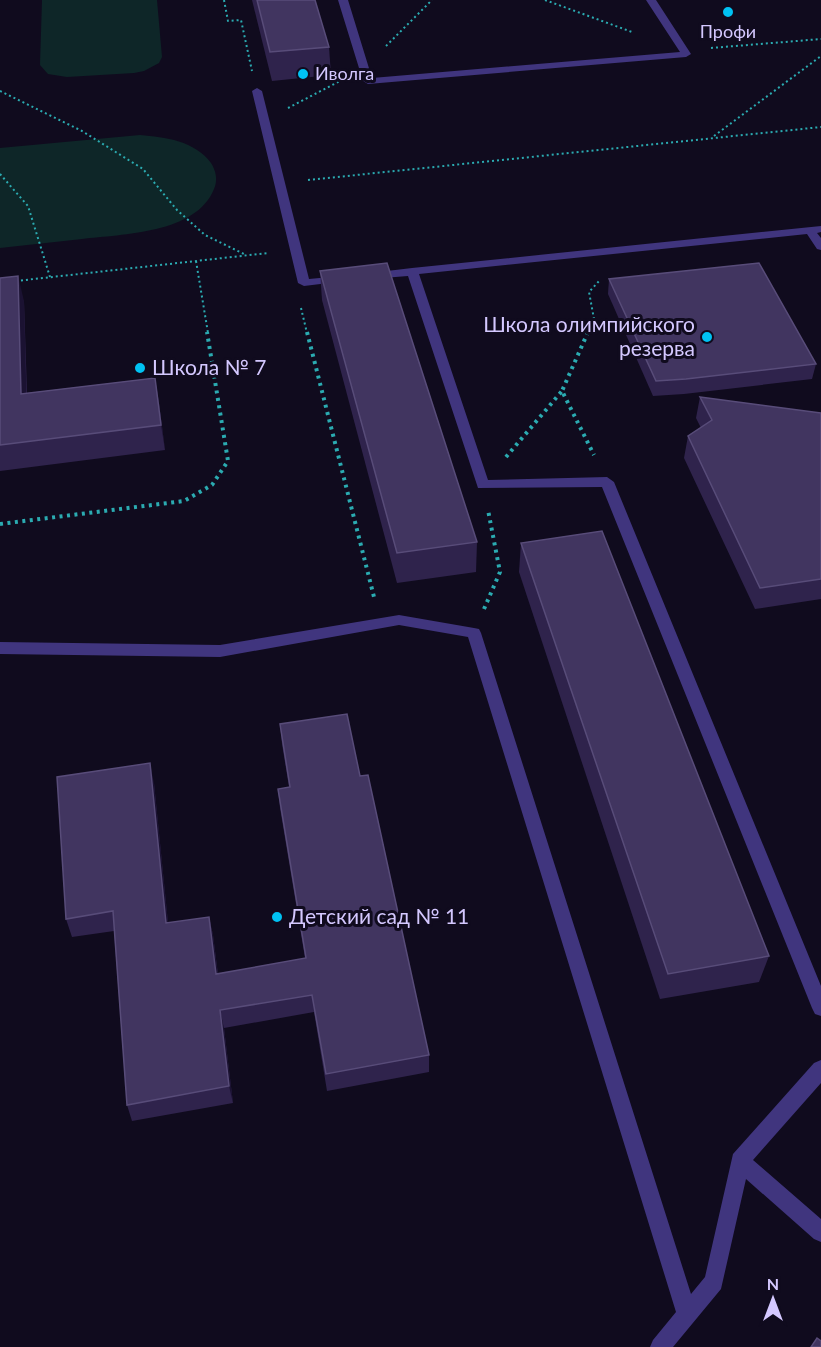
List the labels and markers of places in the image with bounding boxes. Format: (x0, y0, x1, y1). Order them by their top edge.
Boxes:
marker: Профи (721, 5, 735, 19)
place label: Профи (700, 20, 756, 42)
place label: Иволга (315, 62, 374, 84)
marker: Иволга (296, 67, 310, 81)
place label: Школа олимпийского резерва (483, 311, 695, 360)
marker: Школа олимпийского резерва (700, 330, 714, 344)
place label: Школа № 7 (152, 354, 266, 379)
marker: Школа № 7 (133, 361, 147, 375)
place label: Детский сад № 11 (289, 903, 469, 928)
marker: Детский сад № 11 (270, 910, 284, 924)

